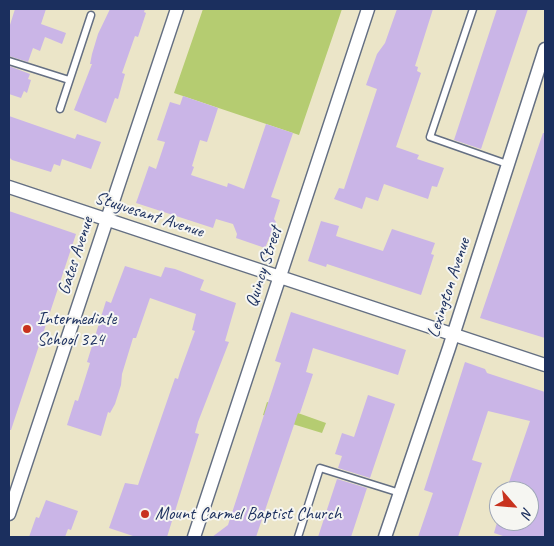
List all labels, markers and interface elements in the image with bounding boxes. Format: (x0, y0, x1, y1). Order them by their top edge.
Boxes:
street label: Stuyvesant Avenue (92, 187, 206, 243)
street label: Gates Avenue (53, 214, 99, 298)
street label: Quincy Street (241, 224, 287, 310)
street label: Lexington Avenue (423, 235, 475, 341)
place label: Intermediate School 324 (37, 308, 116, 350)
marker: Intermediate School 324 (21, 323, 33, 335)
north arrow (489, 481, 539, 531)
place label: Mount Carmel Baptist Church (155, 503, 341, 525)
text: N (517, 505, 536, 520)
marker: Mount Carmel Baptist Church (139, 508, 151, 520)

